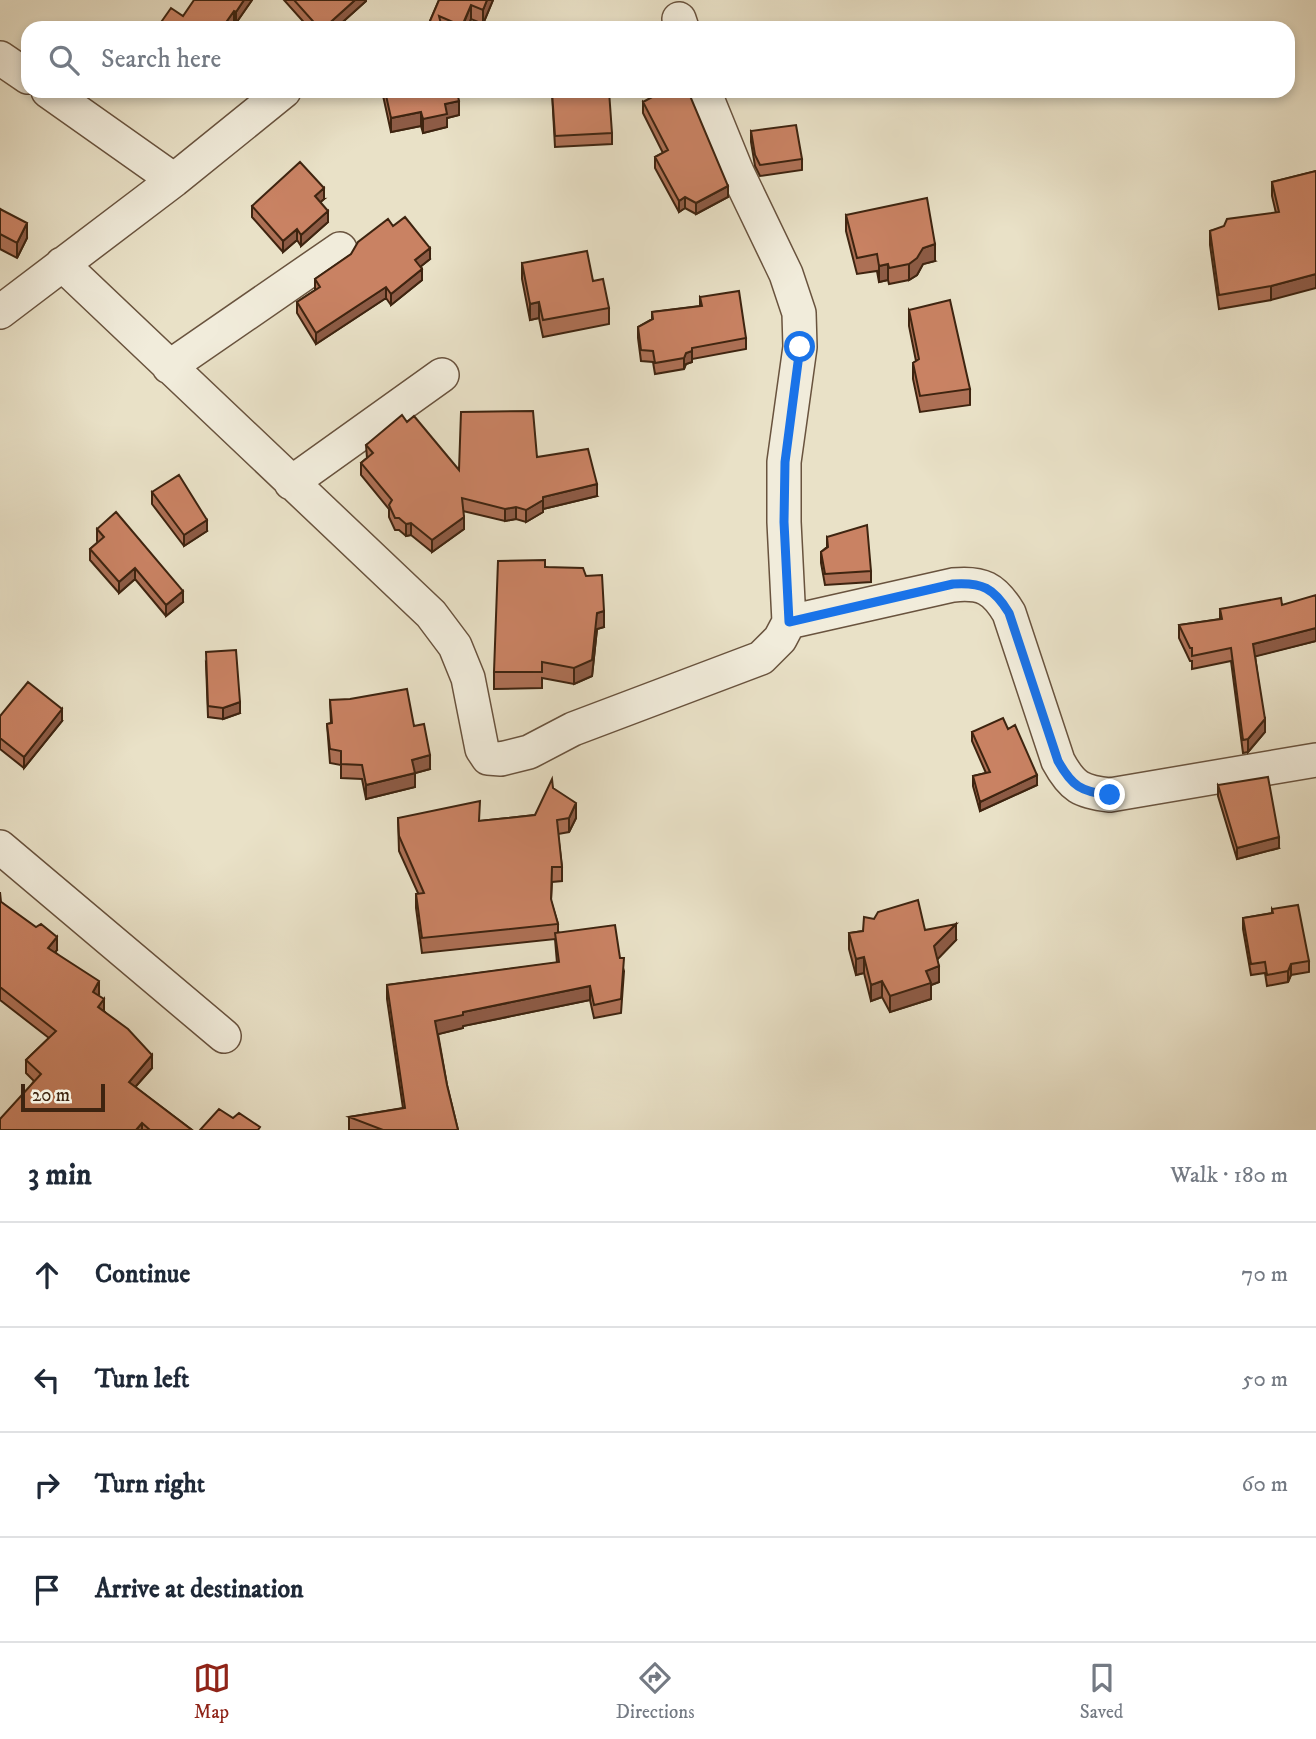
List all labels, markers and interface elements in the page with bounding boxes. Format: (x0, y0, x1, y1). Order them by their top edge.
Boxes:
search box (21, 21, 1295, 98)
icon: search (45, 41, 83, 79)
text: Search here (101, 43, 221, 76)
route start (784, 331, 815, 362)
route end (1094, 779, 1125, 810)
scale bar (21, 1081, 105, 1113)
text: 20 m (32, 1084, 70, 1107)
text: 3 min (28, 1157, 92, 1194)
text: Walk · 180 m (1170, 1161, 1288, 1190)
icon: ahead (28, 1256, 66, 1294)
text: Continue (95, 1258, 190, 1291)
text: 70 m (1241, 1260, 1288, 1289)
icon: left (28, 1361, 66, 1399)
text: Turn left (95, 1363, 189, 1396)
text: 50 m (1242, 1365, 1288, 1394)
icon: right (28, 1466, 66, 1504)
text: Turn right (95, 1468, 205, 1501)
text: 60 m (1241, 1470, 1288, 1499)
icon: arrive (28, 1571, 66, 1609)
text: Arrive at destination (95, 1573, 304, 1606)
tab: Map (193, 1659, 231, 1724)
tab: Directions (616, 1659, 695, 1724)
tab: Saved (1080, 1659, 1123, 1724)

